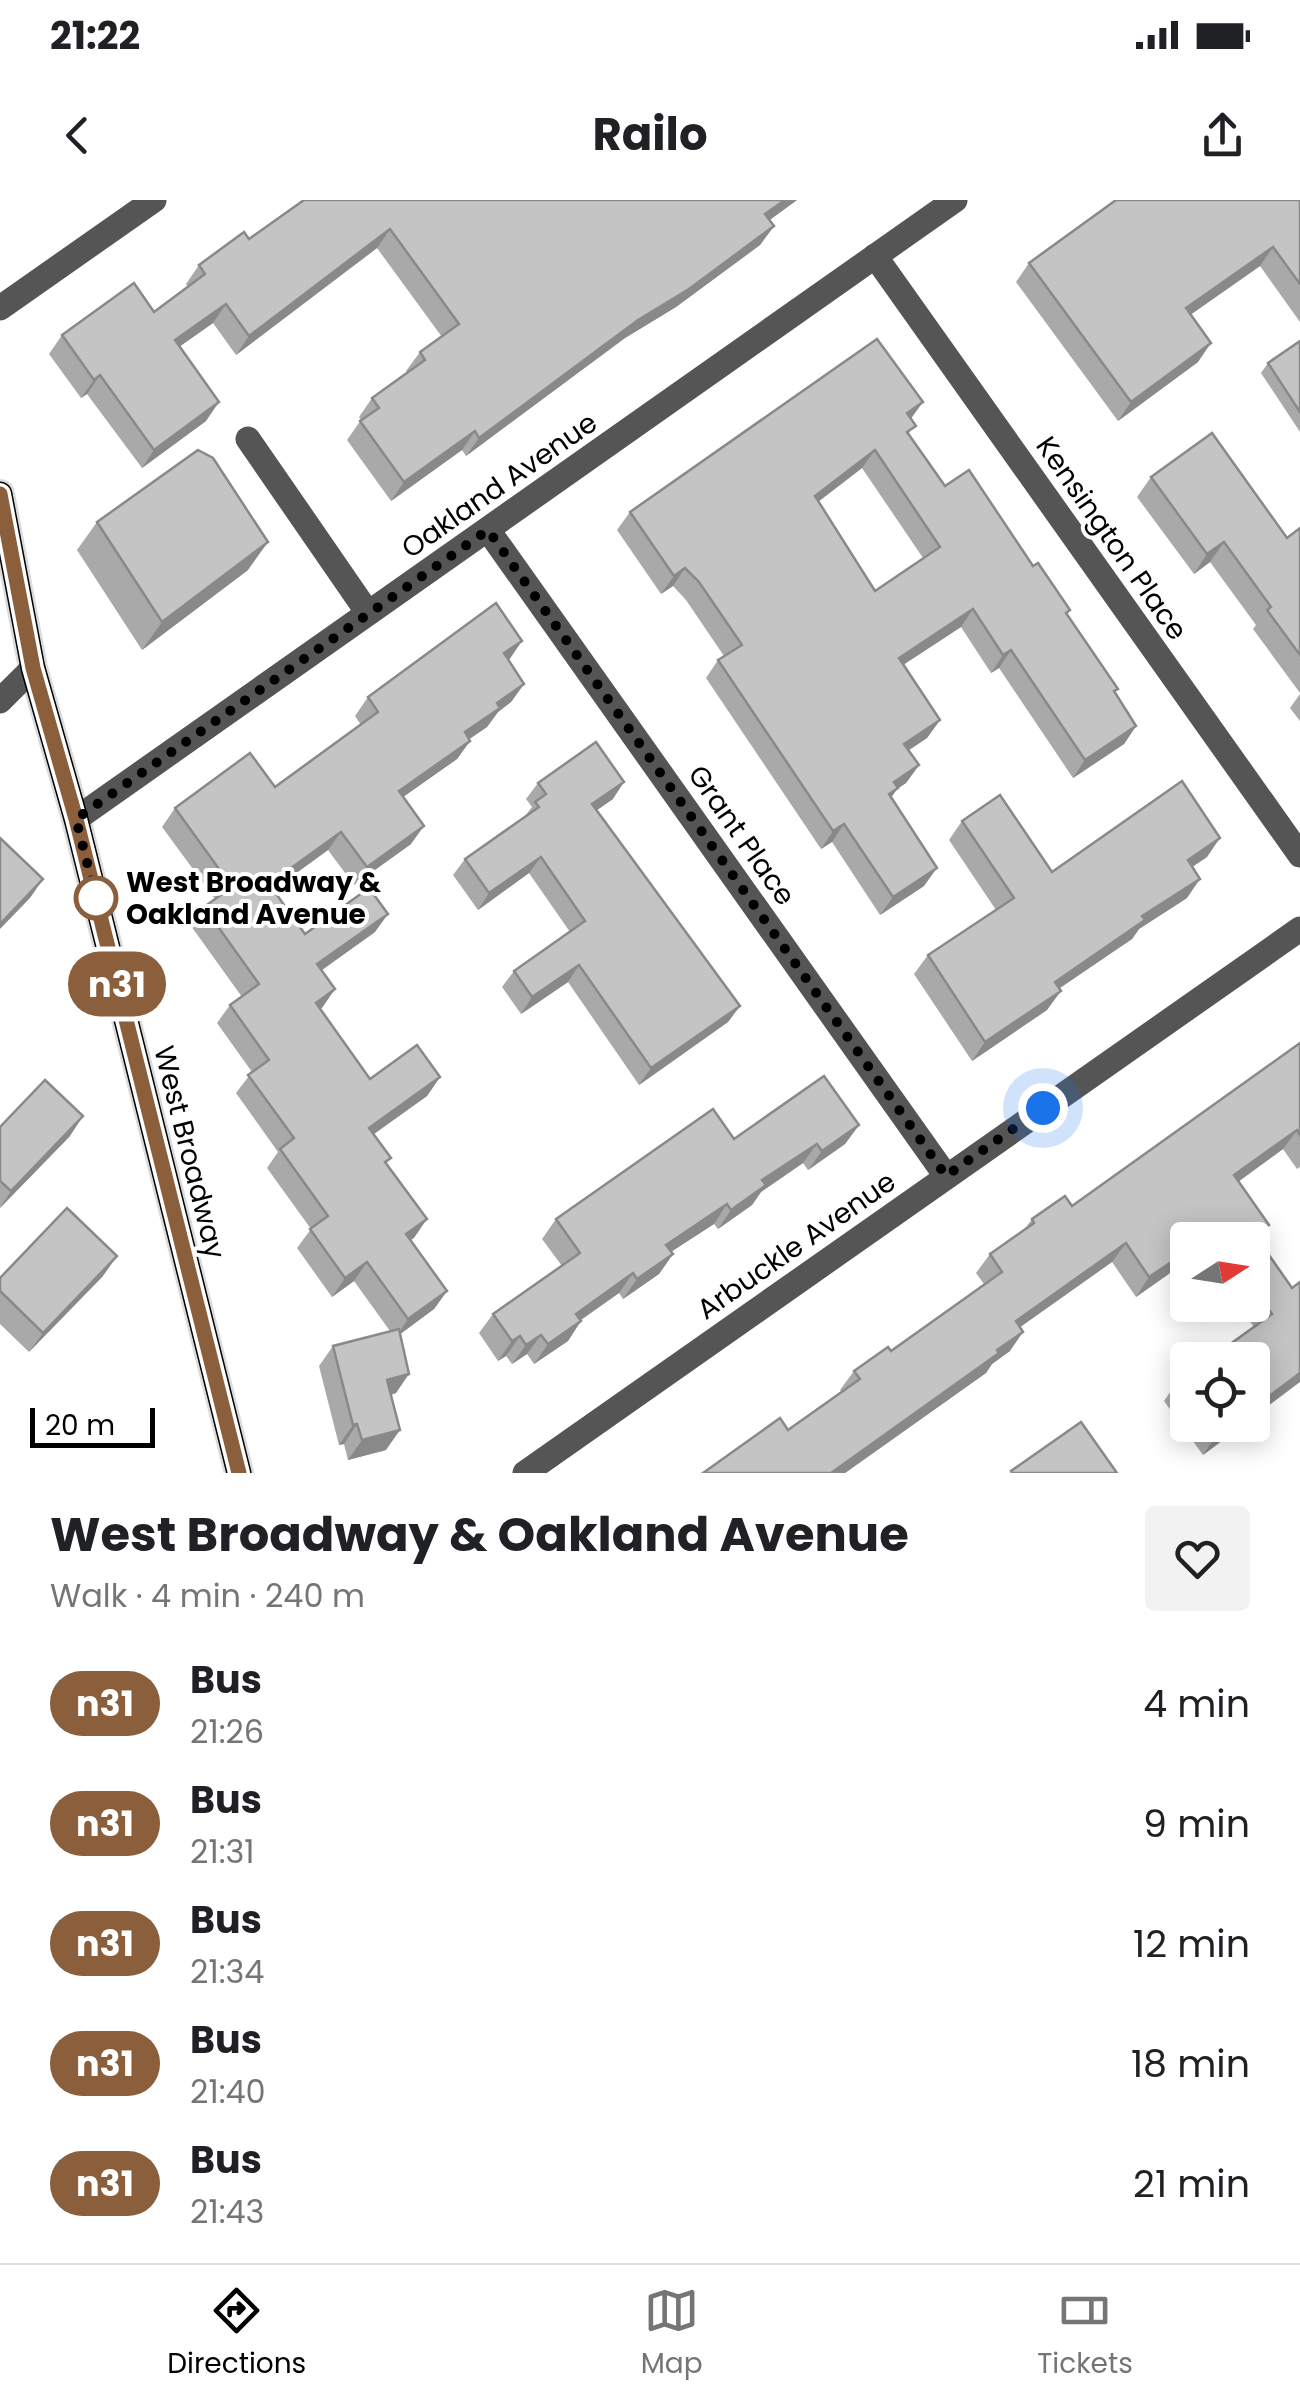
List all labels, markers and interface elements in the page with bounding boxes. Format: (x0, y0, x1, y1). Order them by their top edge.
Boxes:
text: 21:22 (50, 9, 140, 62)
text: Railo (592, 103, 708, 166)
icon: back (50, 108, 105, 163)
icon: share (1195, 108, 1250, 163)
street label: Oakland Avenue (394, 403, 605, 568)
street label: Kensington Place (1027, 429, 1196, 648)
street label: Grant Place (679, 757, 804, 913)
place label: West Broadway & Oakland Avenue (126, 863, 382, 934)
marker: West Broadway & Oakland Avenue (75, 877, 117, 919)
line badge: n31 (59, 952, 174, 1016)
text: n31 (88, 960, 146, 1009)
street label: West Broadway (144, 1042, 235, 1263)
your location (1018, 1083, 1068, 1133)
street label: Arbuckle Avenue (689, 1162, 903, 1329)
north arrow (1170, 1222, 1270, 1322)
map controls (1170, 1222, 1270, 1442)
button: locate (1170, 1342, 1270, 1442)
scale bar (30, 1403, 155, 1448)
text: 20 m (45, 1406, 115, 1445)
text: West Broadway & Oakland Avenue (50, 1501, 909, 1568)
button: heart (1145, 1506, 1250, 1611)
text: Walk · 4 min · 240 m (50, 1573, 365, 1618)
text: Bus (190, 1653, 262, 1706)
text: 4 min (1143, 1677, 1250, 1730)
text: n31 (76, 1679, 134, 1728)
text: 21:26 (190, 1709, 264, 1754)
text: Bus (190, 1773, 262, 1826)
text: 9 min (1143, 1797, 1250, 1850)
text: n31 (76, 1799, 134, 1848)
text: 21:31 (190, 1829, 255, 1874)
text: Bus (190, 1893, 262, 1946)
text: 12 min (1133, 1917, 1250, 1970)
text: n31 (76, 1919, 134, 1968)
text: 21:34 (190, 1949, 264, 1994)
text: Bus (190, 2013, 262, 2066)
text: 18 min (1131, 2037, 1250, 2090)
text: n31 (76, 2039, 134, 2088)
text: 21:40 (190, 2069, 266, 2114)
text: Bus (190, 2133, 262, 2186)
text: 21 min (1133, 2157, 1250, 2210)
text: n31 (76, 2159, 134, 2208)
text: 21:43 (190, 2189, 264, 2234)
tab: Directions (167, 2283, 306, 2385)
tab: Map (641, 2283, 703, 2385)
tab: Tickets (1037, 2283, 1133, 2385)

